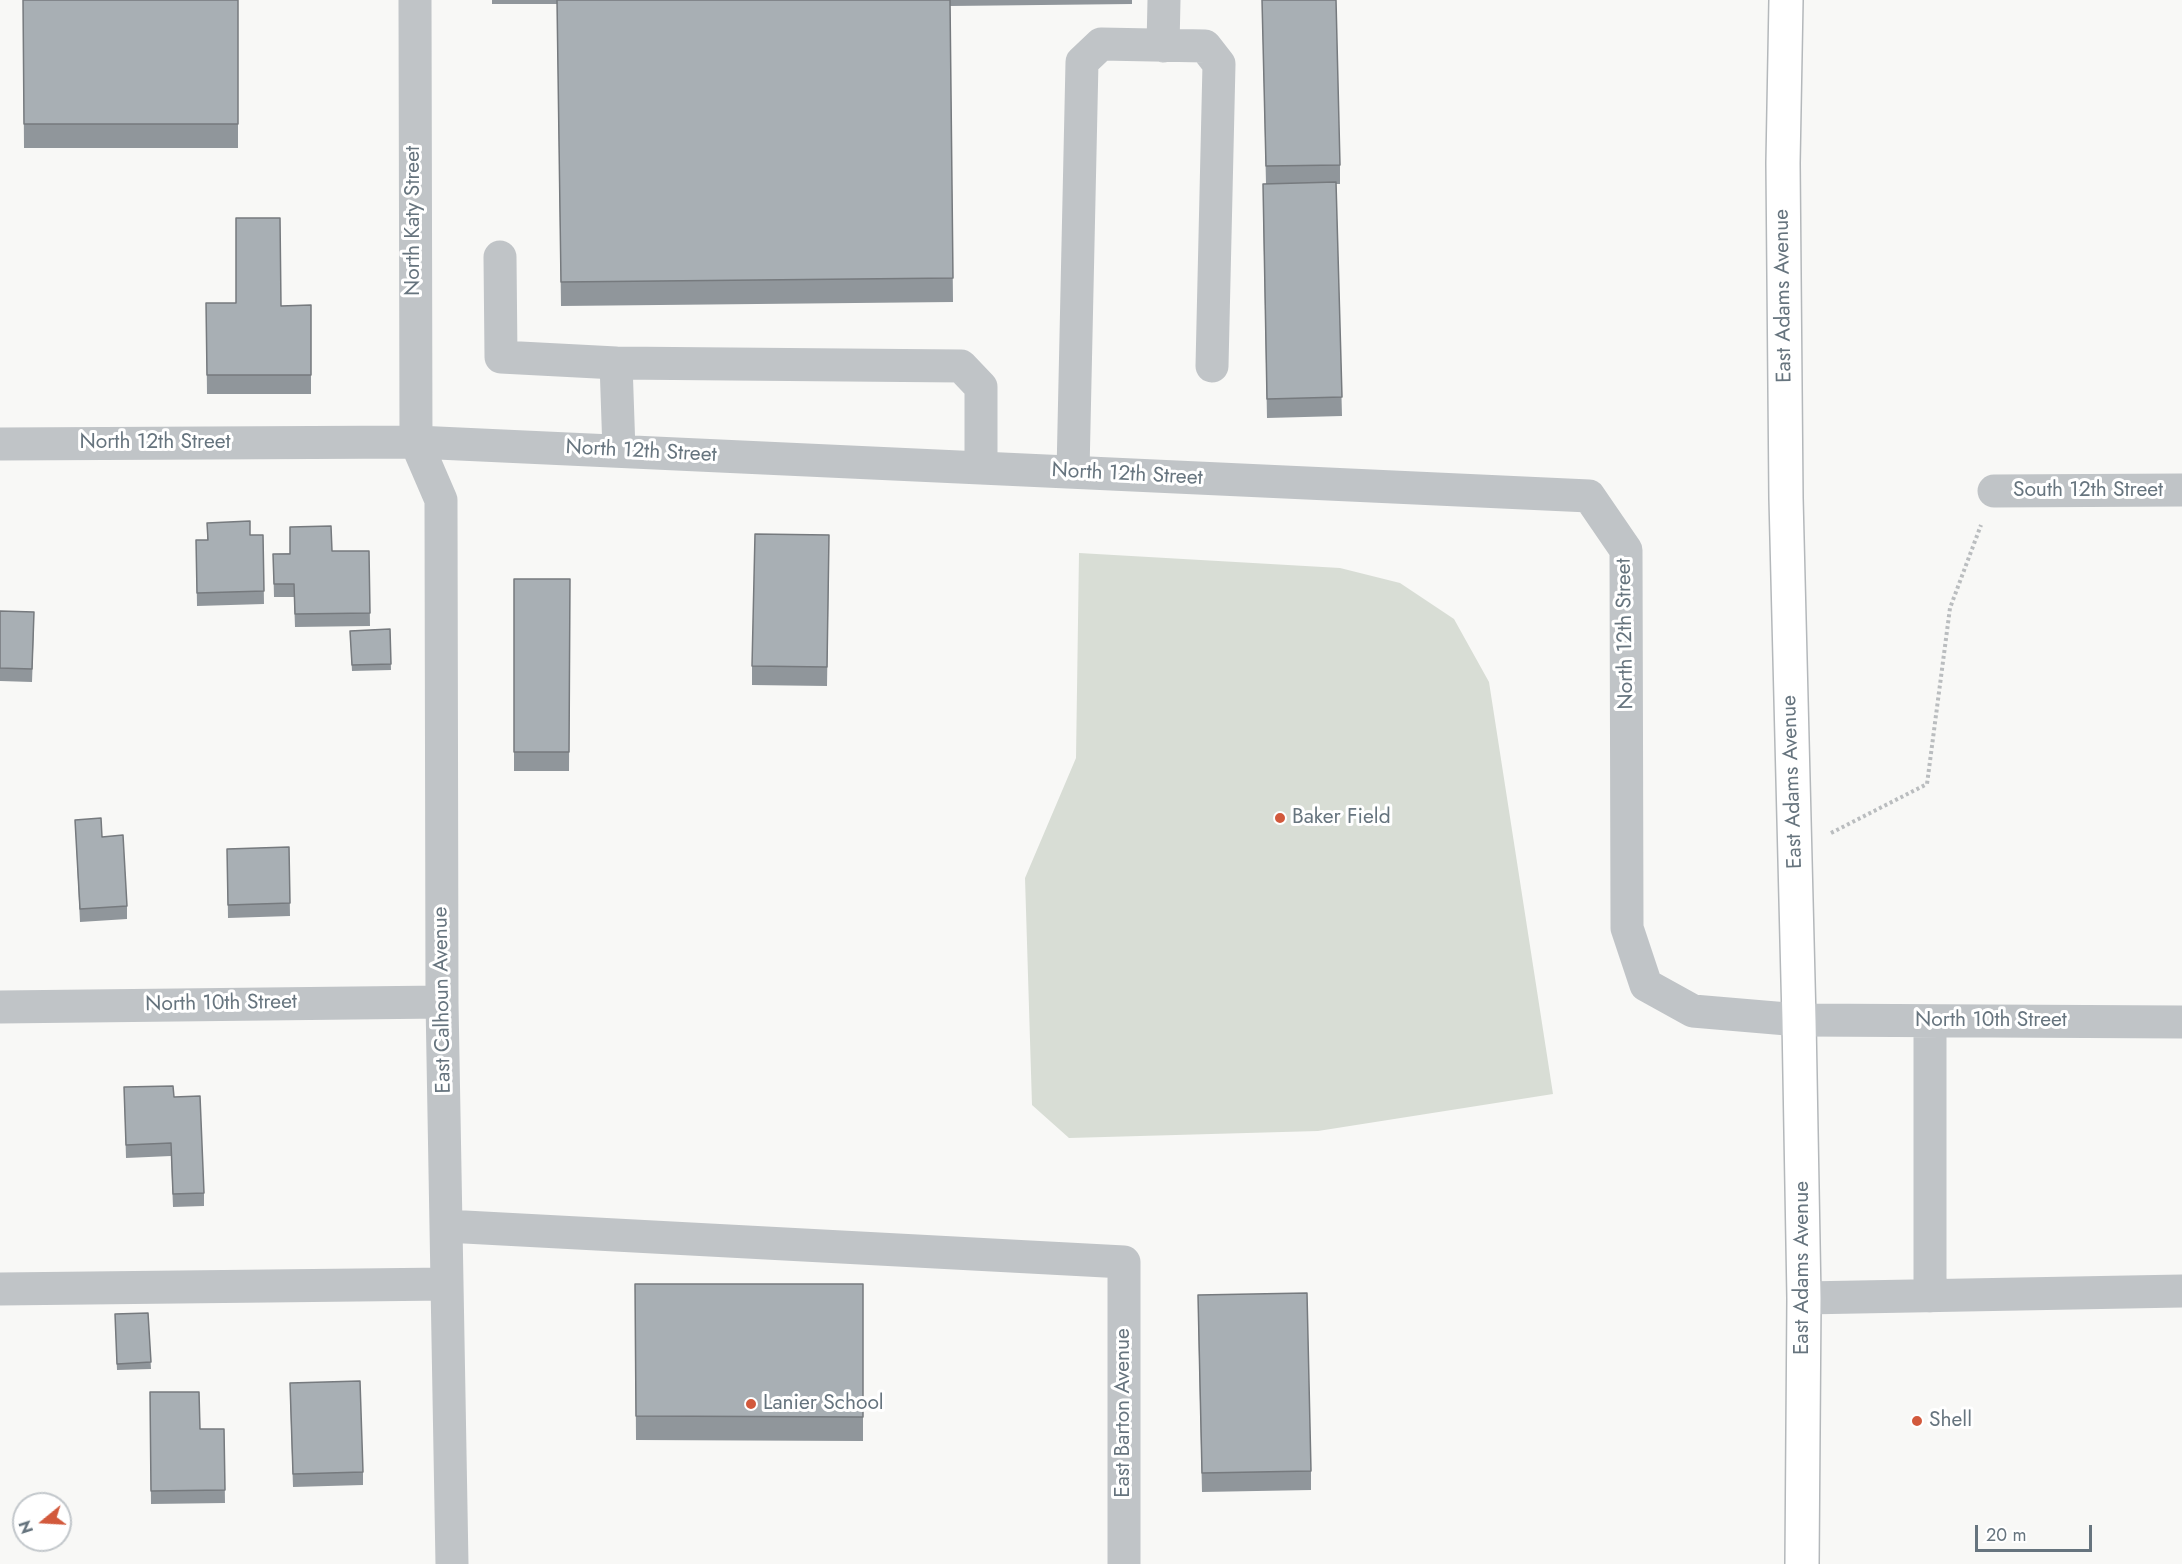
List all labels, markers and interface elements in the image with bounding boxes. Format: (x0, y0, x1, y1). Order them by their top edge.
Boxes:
street label: North Katy Street (401, 146, 427, 296)
street label: East Adams Avenue (1770, 209, 1798, 383)
street label: North 12th Street (79, 430, 231, 456)
street label: North 12th Street (565, 435, 717, 469)
street label: North 12th Street (1051, 458, 1203, 492)
street label: South 12th Street (2013, 478, 2163, 504)
street label: North 12th Street (1612, 558, 1640, 710)
street label: East Adams Avenue (1777, 695, 1809, 869)
place label: Baker Field (1292, 805, 1391, 831)
marker: Baker Field (1273, 811, 1287, 825)
street label: East Calhoun Avenue (429, 906, 457, 1094)
street label: North 10th Street (145, 990, 297, 1018)
street label: North 10th Street (1915, 1008, 2067, 1034)
street label: East Adams Avenue (1790, 1181, 1816, 1355)
street label: East Barton Avenue (1111, 1328, 1137, 1498)
place label: Lanier School (763, 1391, 884, 1417)
marker: Lanier School (744, 1397, 758, 1411)
place label: Shell (1929, 1408, 1972, 1434)
marker: Shell (1910, 1414, 1924, 1428)
north arrow (12, 1492, 72, 1552)
scale bar (1978, 1513, 2095, 1551)
text: N (13, 1517, 39, 1537)
text: 20 m (1986, 1522, 2026, 1548)

